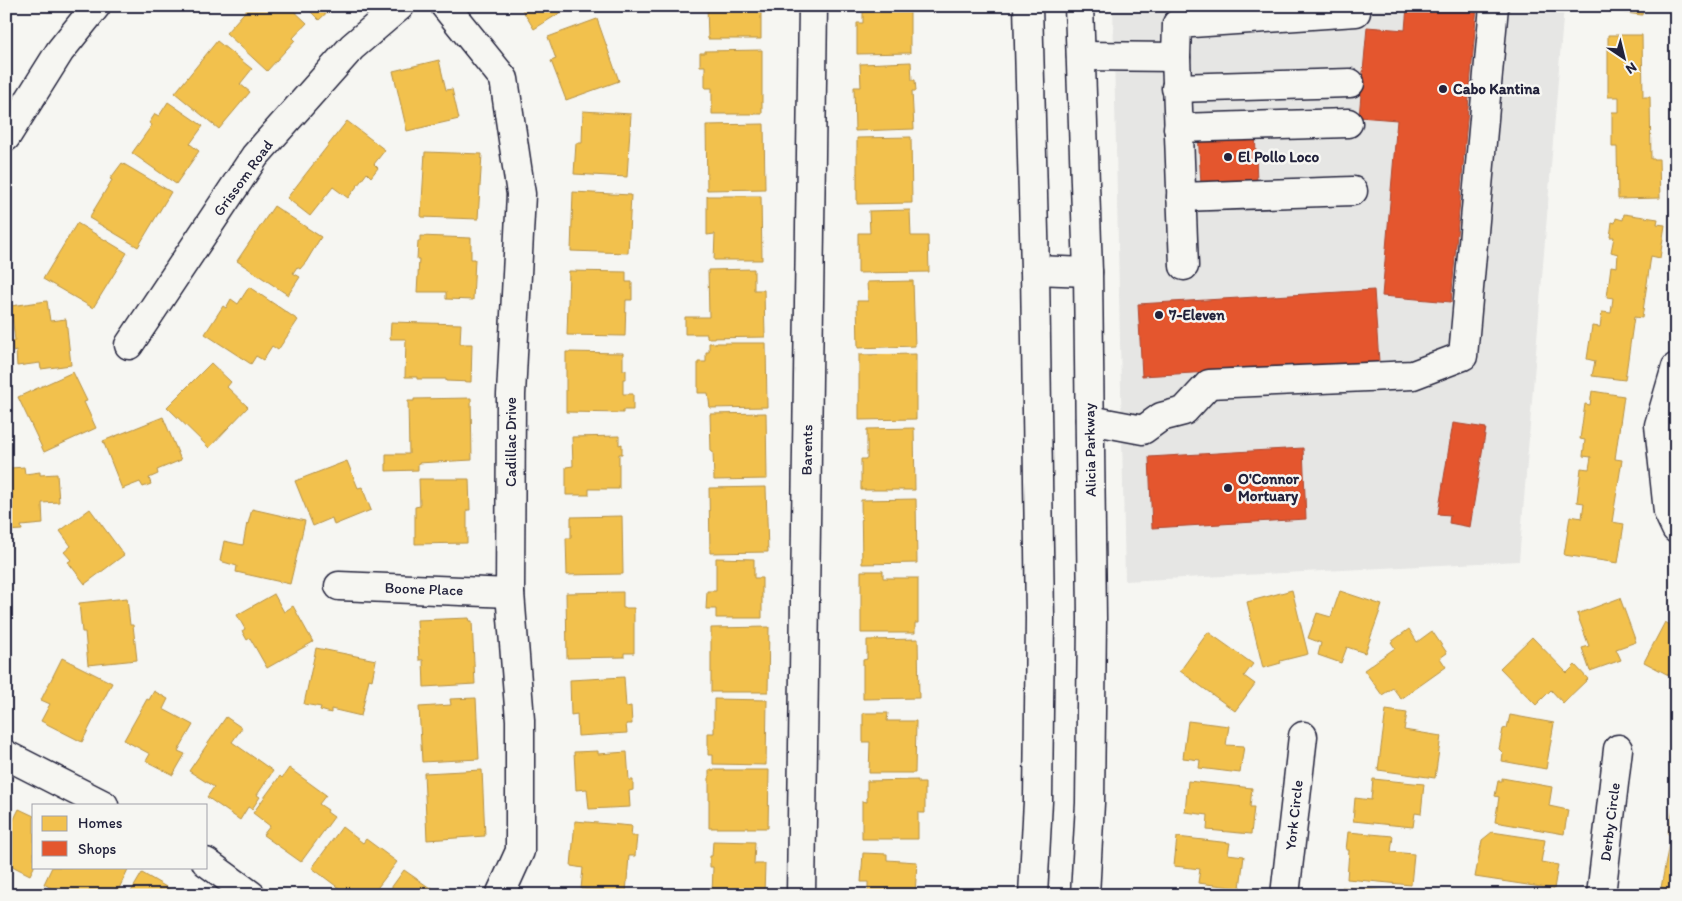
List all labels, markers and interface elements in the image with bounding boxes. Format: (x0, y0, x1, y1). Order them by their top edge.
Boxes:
north arrow (1600, 32, 1650, 82)
text: N (1622, 59, 1640, 78)
place label: Cabo Kantina (1453, 80, 1540, 98)
marker: Cabo Kantina (1437, 83, 1449, 95)
street label: Grissom Road (209, 136, 277, 220)
place label: El Pollo Loco (1238, 148, 1319, 166)
marker: El Pollo Loco (1222, 151, 1234, 163)
place label: 7-Eleven (1168, 306, 1225, 324)
marker: 7-Eleven (1153, 309, 1165, 321)
street label: Cadillac Drive (502, 397, 520, 487)
street label: Alicia Parkway (1080, 403, 1100, 497)
street label: Barents (798, 424, 816, 476)
place label: O'Connor Mortuary (1238, 470, 1300, 506)
marker: O'Connor Mortuary (1222, 482, 1234, 494)
street label: Boone Place (384, 579, 464, 599)
street label: York Circle (1281, 779, 1307, 851)
street label: Derby Circle (1596, 782, 1624, 862)
legend (32, 804, 208, 868)
text: Homes (78, 814, 123, 832)
text: Shops (78, 840, 117, 858)

